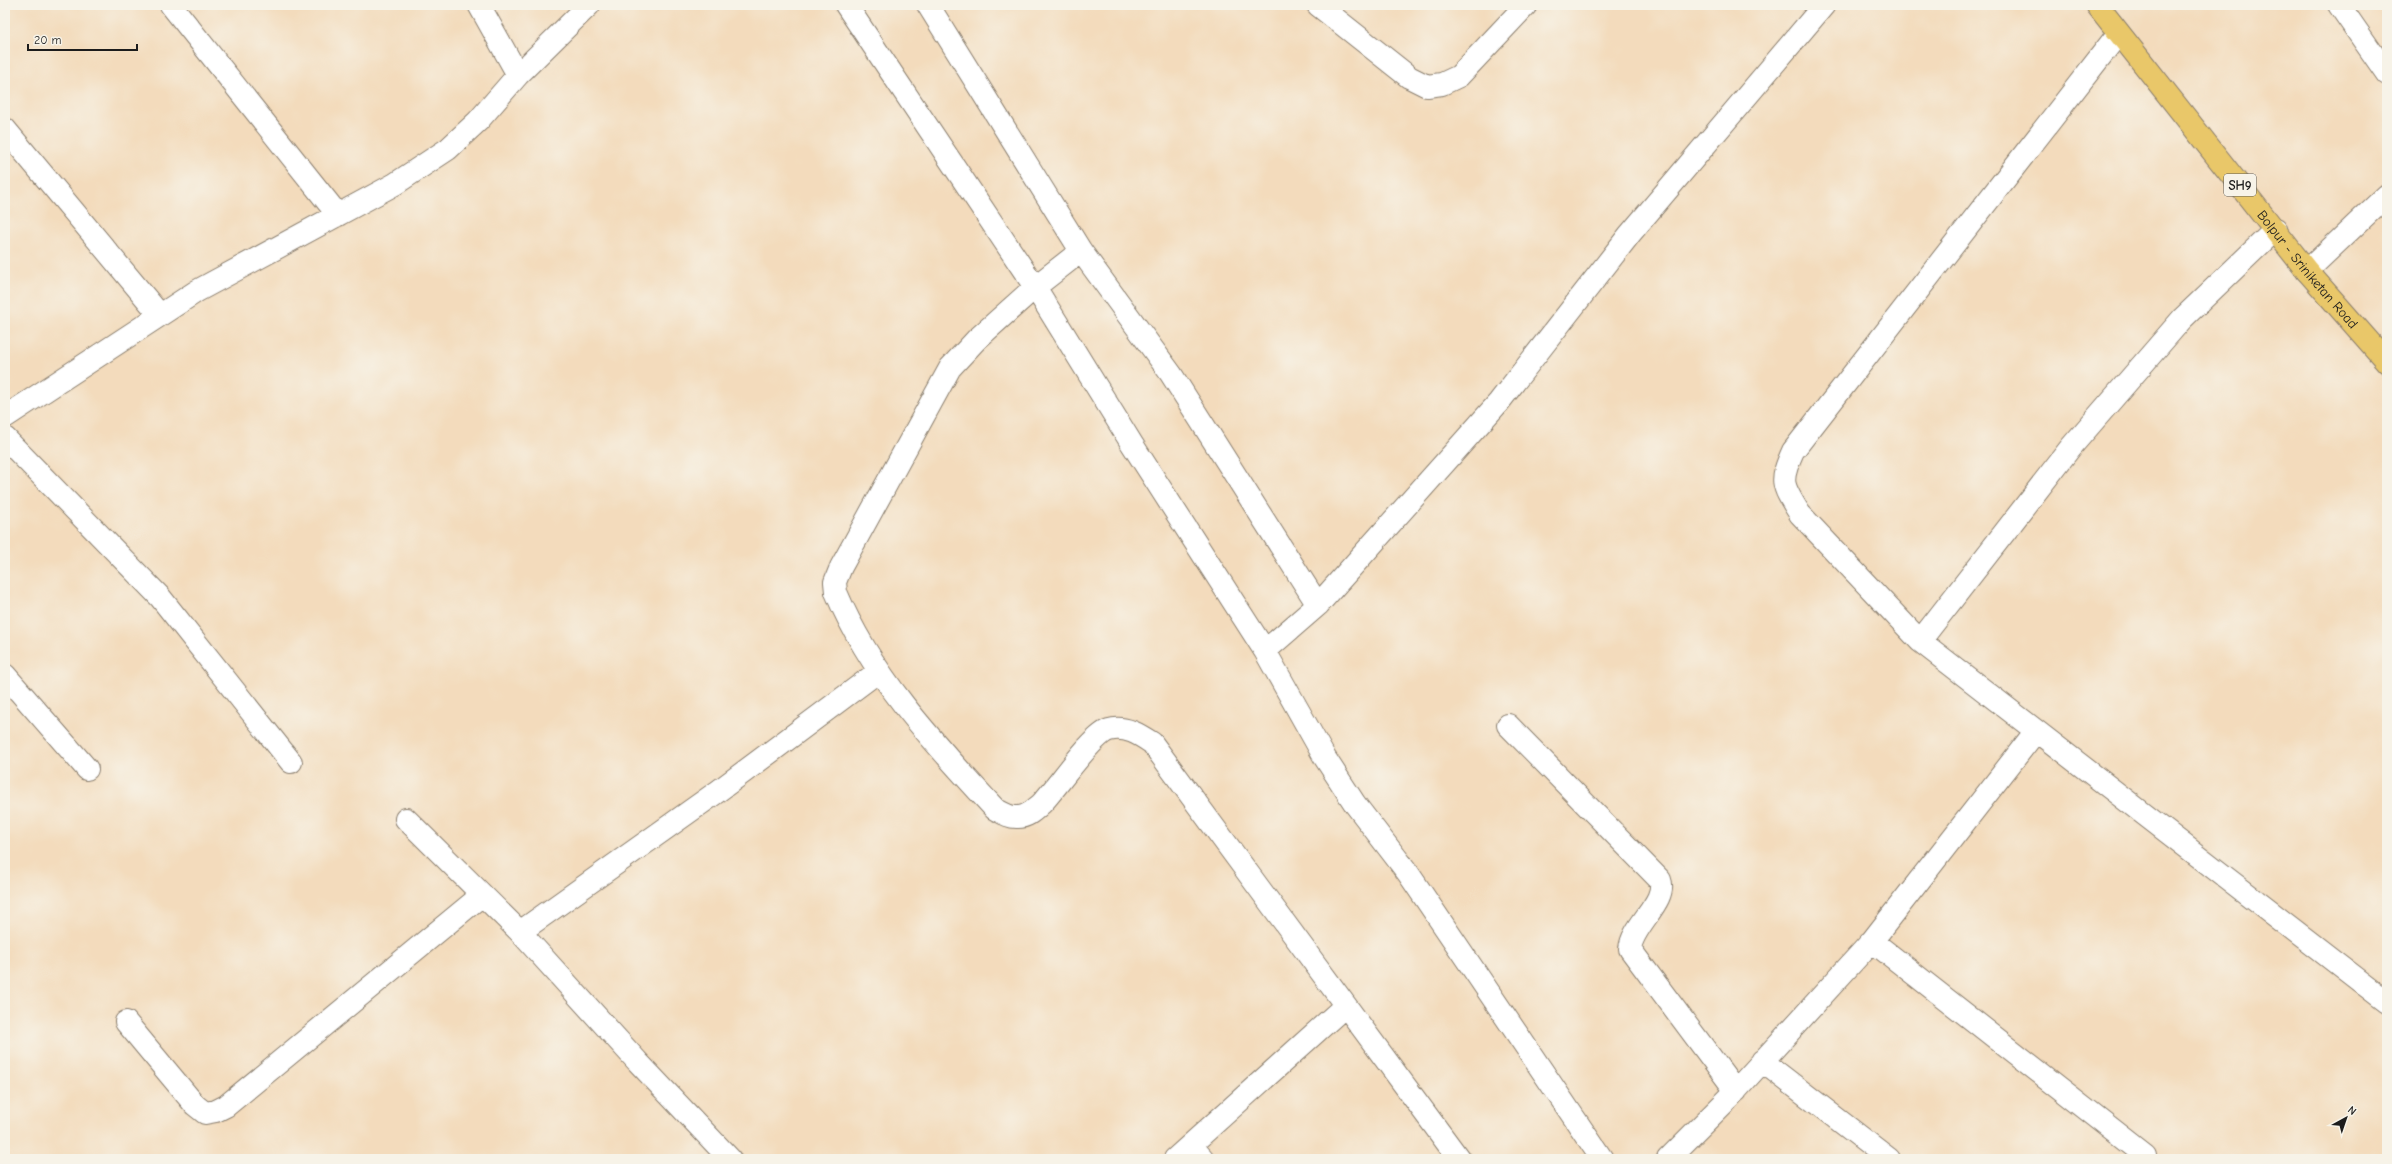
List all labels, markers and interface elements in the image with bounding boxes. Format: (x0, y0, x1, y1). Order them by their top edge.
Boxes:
scale bar (28, 26, 137, 52)
text: 20 m (34, 33, 62, 47)
road number: SH9 (2224, 174, 2256, 196)
street label: Bolpur - Sriniketan Road (2253, 207, 2362, 332)
north arrow (2326, 1098, 2366, 1138)
text: N (2345, 1103, 2359, 1118)

